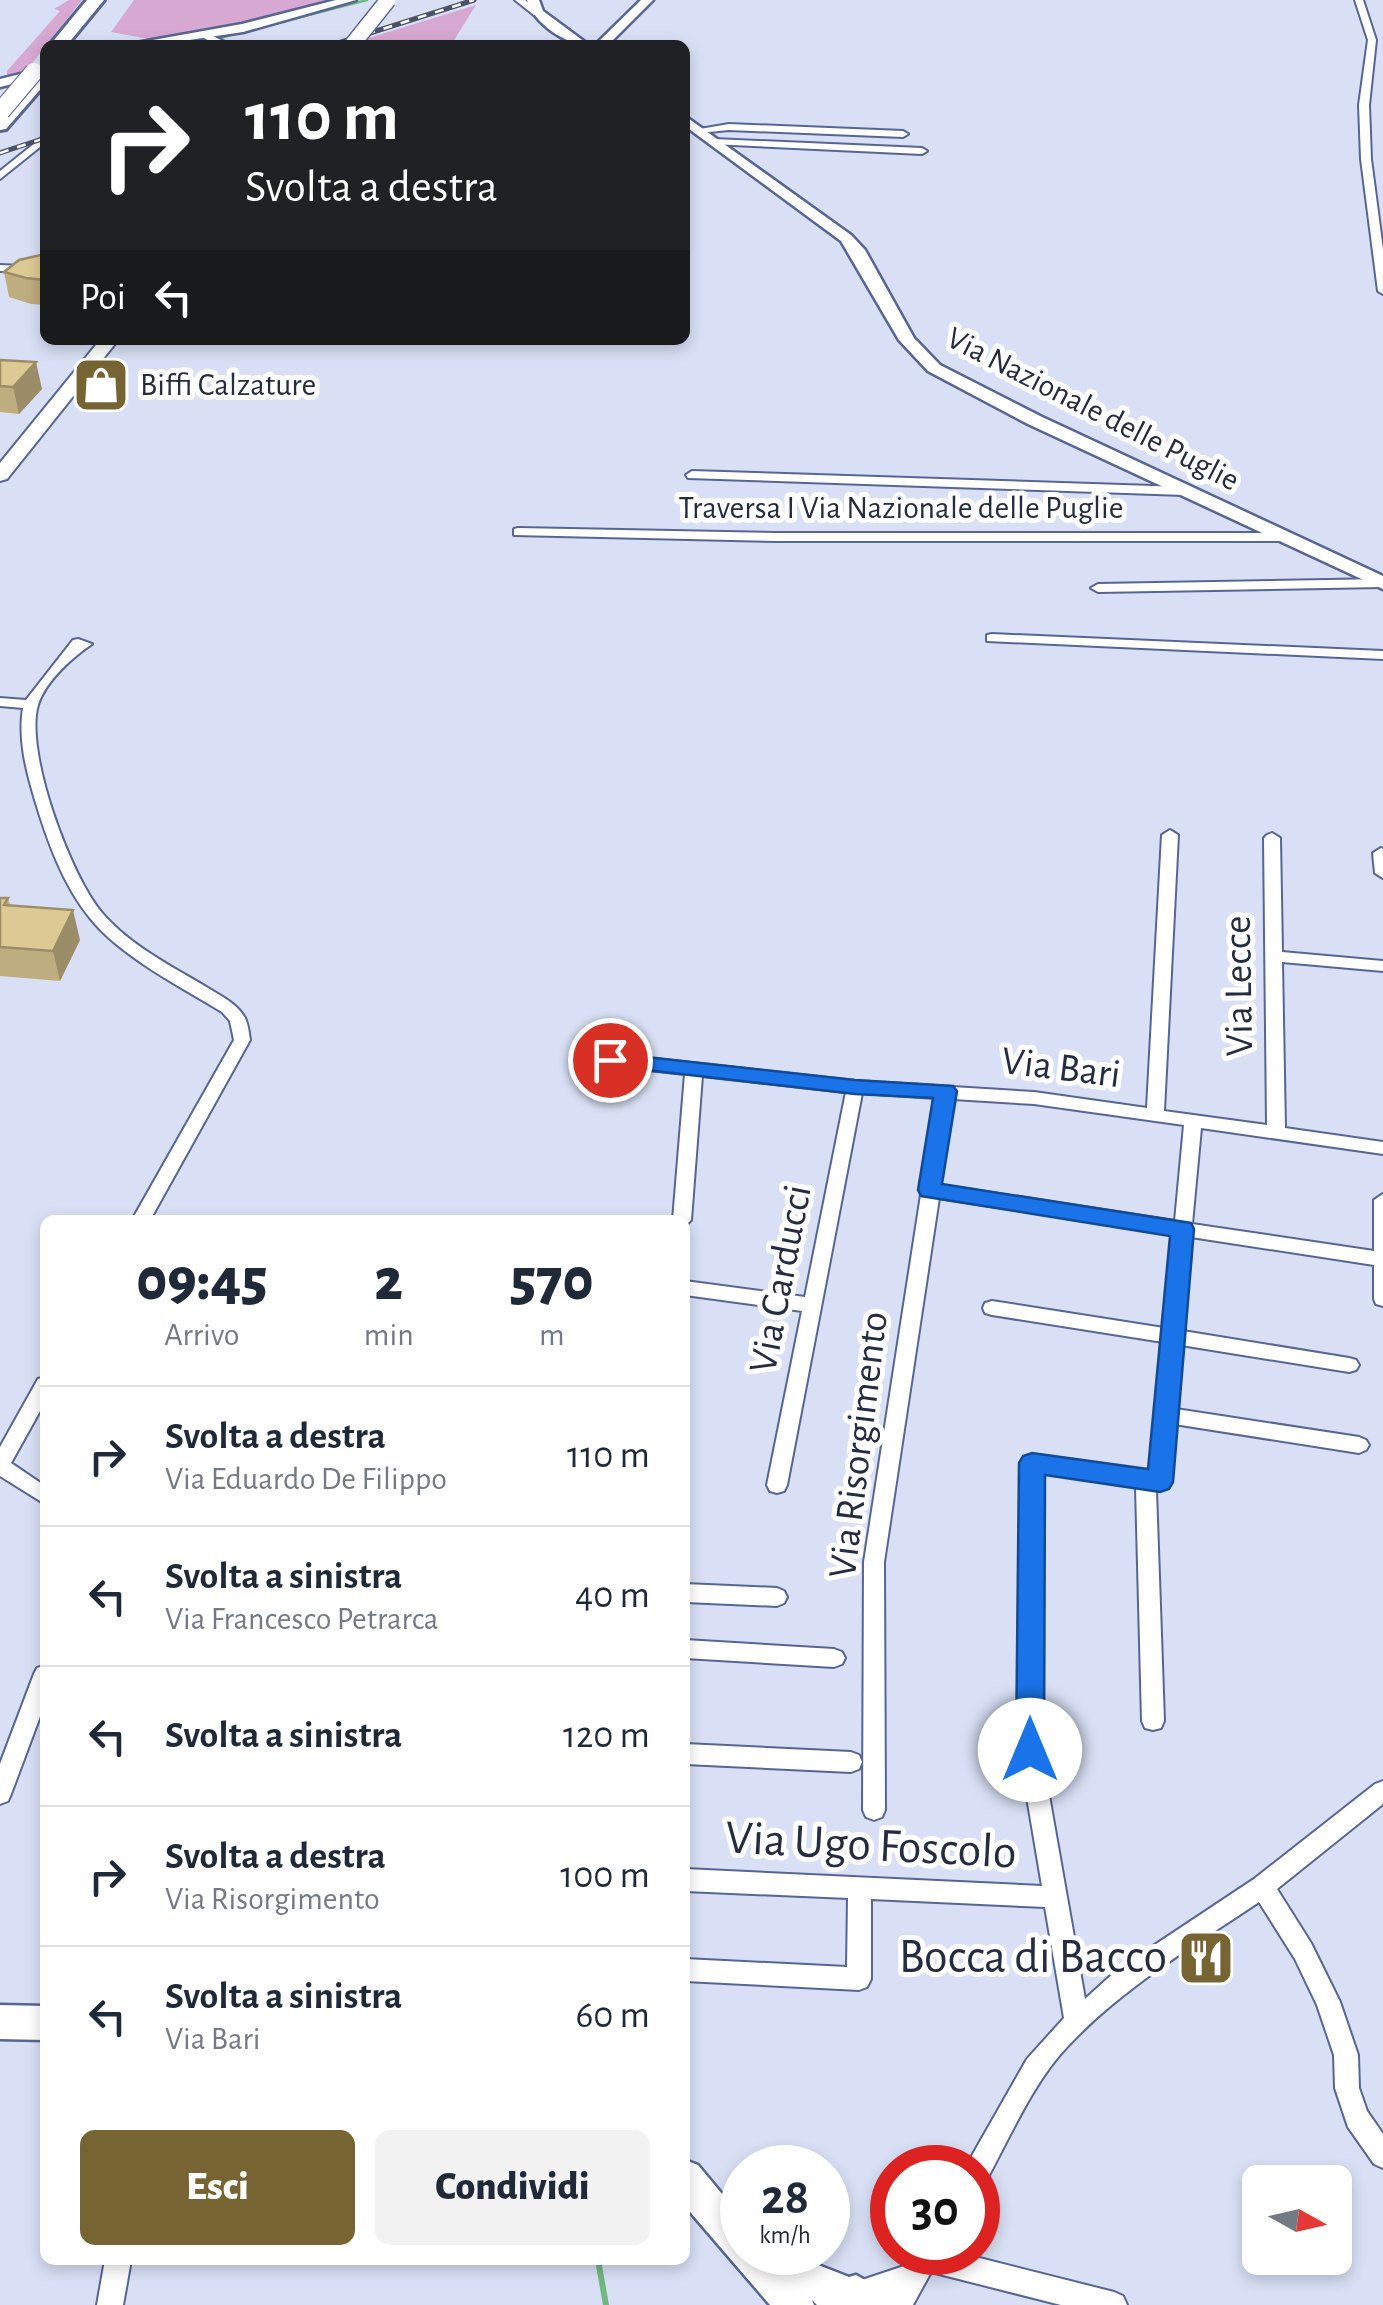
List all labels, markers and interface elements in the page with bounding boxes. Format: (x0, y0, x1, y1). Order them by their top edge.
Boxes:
icon: right (80, 80, 210, 210)
text: 110 m (245, 83, 399, 153)
text: Svolta a destra (245, 165, 498, 210)
icon: left (146, 270, 201, 325)
text: Poi (80, 279, 126, 317)
street label: Via Nazionale delle Puglie (942, 321, 1244, 497)
shop icon: Biffi Calzature (71, 355, 131, 415)
place label: Biffi Calzature (140, 369, 316, 401)
street label: Traversa I Via Nazionale delle Puglie (678, 492, 1124, 524)
street label: Via Lecce (1218, 915, 1260, 1057)
pin (568, 1018, 653, 1103)
icon: arrive (583, 1033, 638, 1088)
street label: Via Bari (999, 1041, 1123, 1095)
street label: Via Carducci (743, 1182, 819, 1376)
text: 09:45 (136, 1251, 268, 1311)
text: 2 (374, 1251, 403, 1311)
text: 570 (510, 1251, 594, 1311)
street label: Via Risorgimento (823, 1309, 895, 1581)
text: Arrivo (164, 1319, 240, 1351)
text: min (364, 1319, 414, 1351)
text: m (539, 1319, 565, 1351)
text: Svolta a destra (165, 1418, 386, 1456)
icon: right (80, 1429, 135, 1484)
text: 110 m (567, 1437, 650, 1475)
text: Via Eduardo De Filippo (165, 1463, 447, 1495)
text: Svolta a sinistra (165, 1558, 402, 1596)
icon: left (80, 1569, 135, 1624)
text: 40 m (575, 1577, 650, 1615)
text: Via Francesco Petrarca (165, 1603, 439, 1635)
position arrow (978, 1698, 1082, 1802)
icon: left (80, 1709, 135, 1764)
text: Svolta a sinistra (165, 1717, 402, 1755)
text: 120 m (563, 1717, 650, 1755)
street label: Via Ugo Foscolo (724, 1814, 1018, 1878)
text: Svolta a destra (165, 1838, 386, 1876)
icon: right (80, 1849, 135, 1904)
text: 100 m (560, 1857, 650, 1895)
text: Via Risorgimento (165, 1883, 380, 1915)
restaurant icon: Bocca di Bacco (1176, 1928, 1236, 1988)
place label: Bocca di Bacco (899, 1934, 1167, 1982)
text: Svolta a sinistra (165, 1978, 402, 2016)
icon: left (80, 1989, 135, 2044)
text: 60 m (575, 1997, 650, 2035)
text: Via Bari (165, 2023, 261, 2055)
button: Esci (80, 2130, 355, 2245)
button: Condividi (375, 2130, 650, 2245)
speed limit sign: 30 (870, 2145, 1000, 2275)
north arrow (1242, 2165, 1352, 2275)
map controls (1242, 2165, 1352, 2275)
text: 28 (761, 2173, 809, 2223)
text: km/h (759, 2223, 811, 2248)

